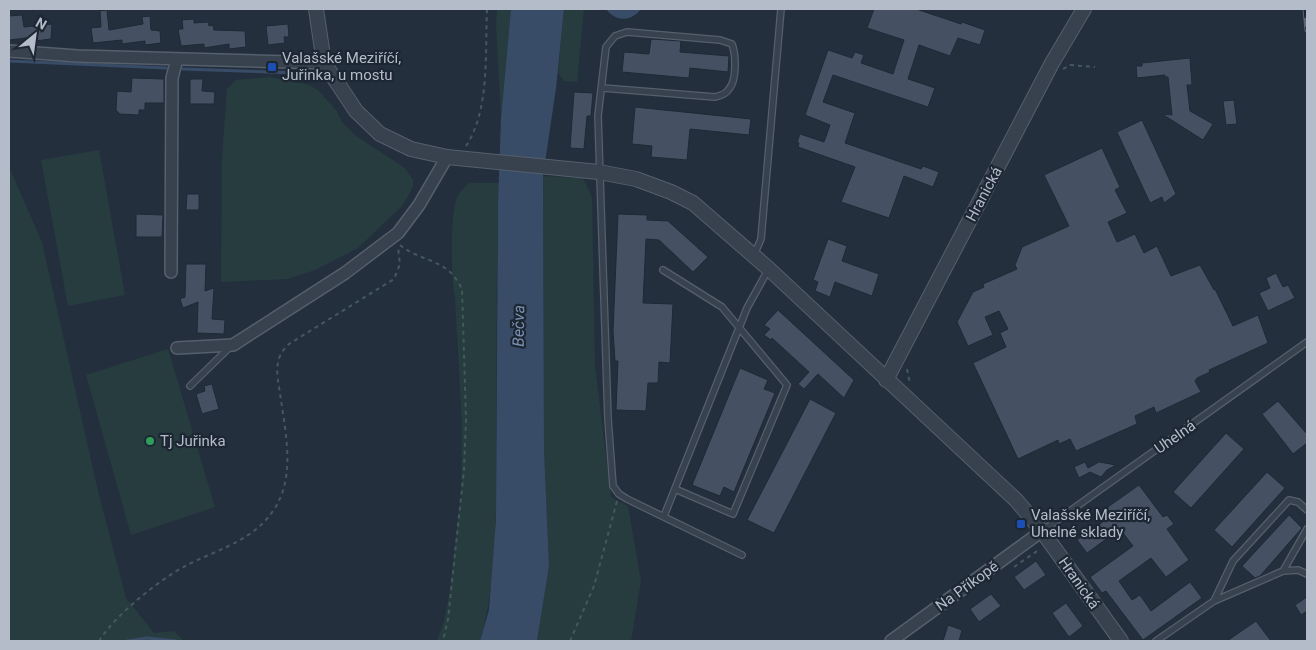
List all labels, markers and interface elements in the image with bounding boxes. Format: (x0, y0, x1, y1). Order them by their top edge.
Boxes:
north arrow (10, 10, 60, 60)
text: N (33, 14, 50, 33)
place label: Valašské Meziříčí, Juřinka, u mostu (282, 49, 401, 84)
marker: Valašské Meziříčí, Juřinka, u mostu (266, 61, 278, 73)
street label: Hranická (962, 164, 1006, 224)
water label: Bečva (509, 305, 528, 347)
street label: Uhelná (1151, 416, 1199, 458)
place label: Tj Juřinka (160, 432, 226, 450)
marker: Tj Juřinka (144, 435, 156, 447)
place label: Valašské Meziříčí, Uhelné sklady (1031, 506, 1150, 541)
marker: Valašské Meziříčí, Uhelné sklady (1015, 518, 1027, 530)
street label: Hranická (1055, 554, 1103, 612)
street label: Na Příkopě (932, 557, 1002, 615)

